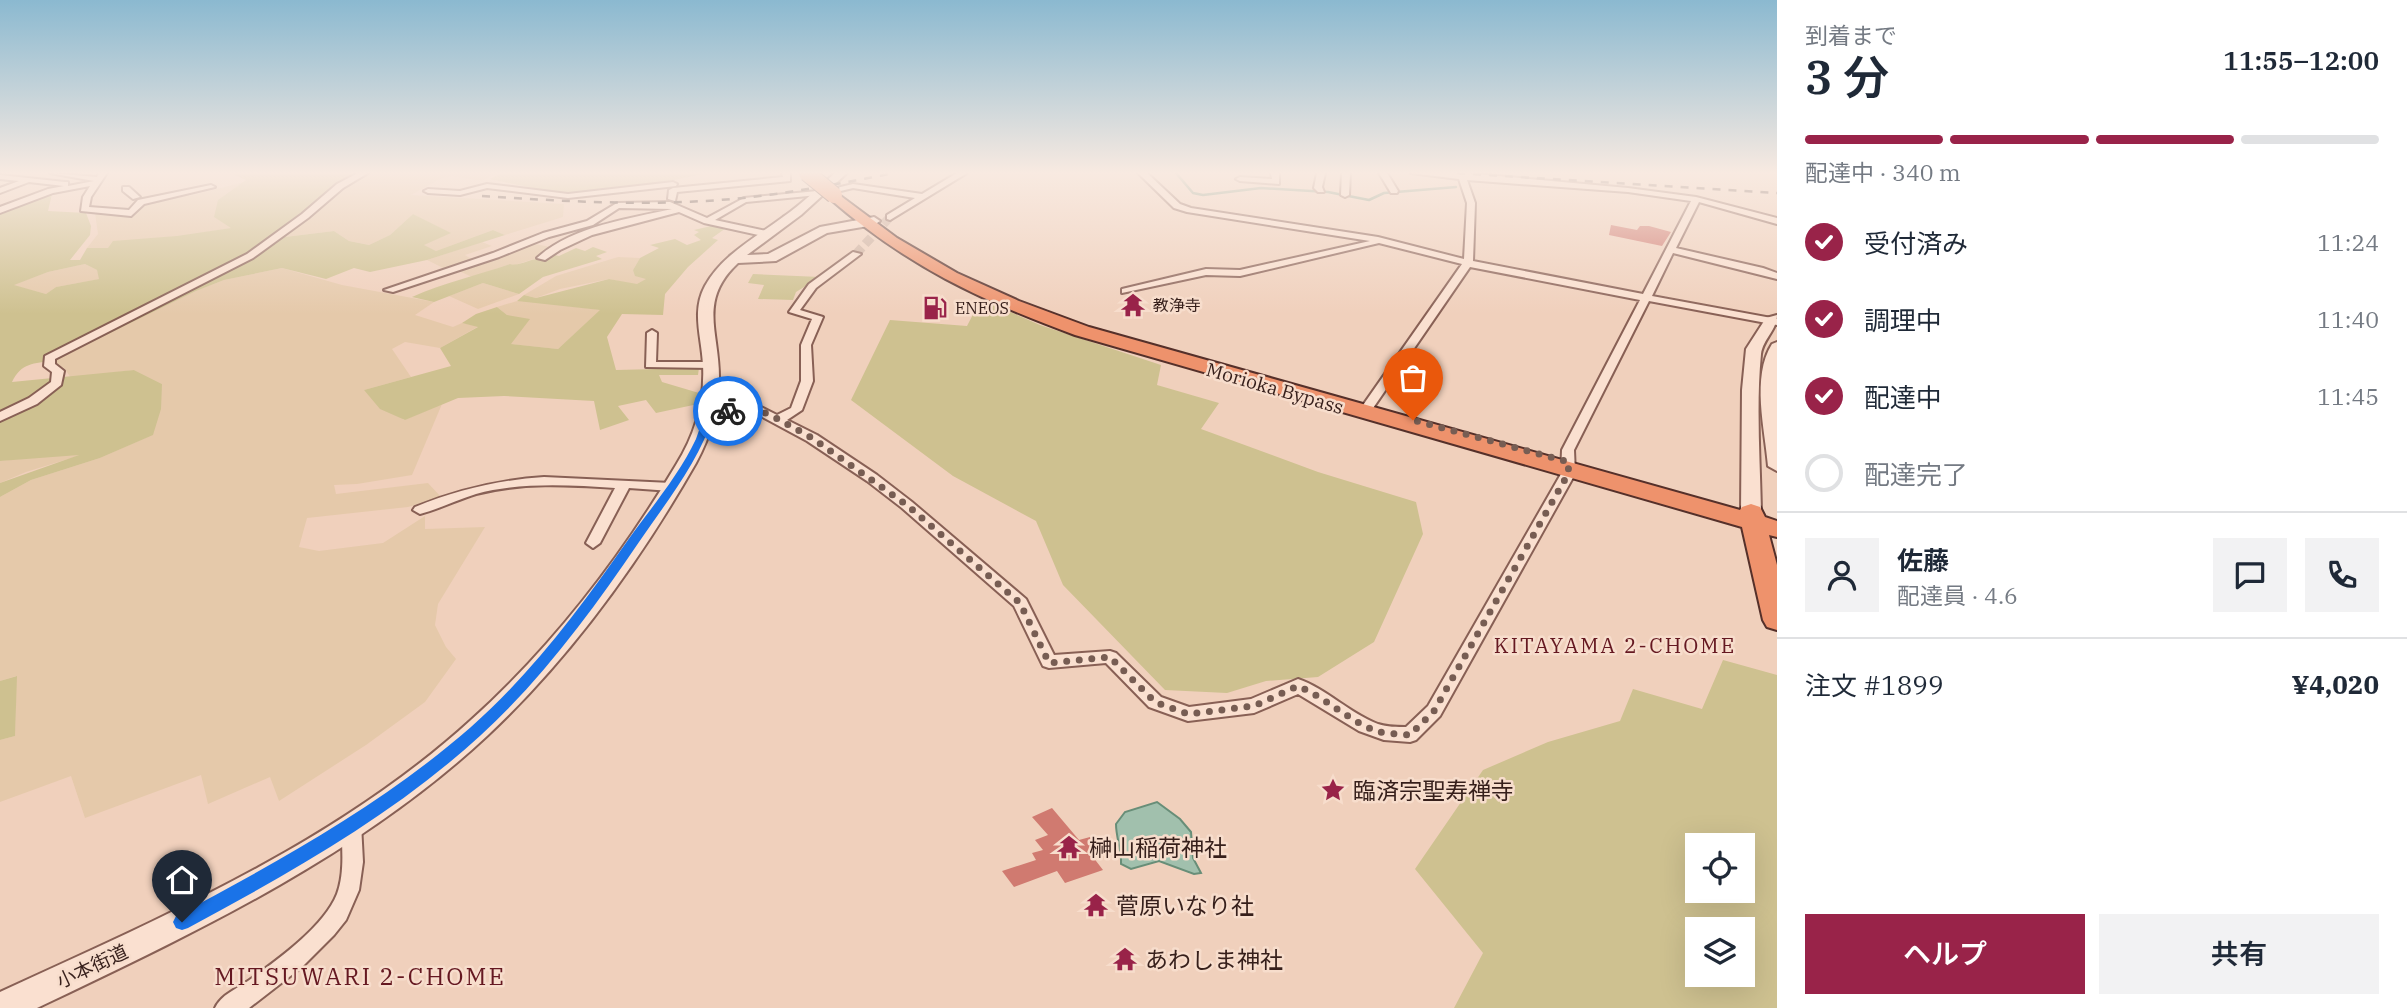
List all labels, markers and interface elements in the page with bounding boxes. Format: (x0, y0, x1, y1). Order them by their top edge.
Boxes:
text: 到着まで (1805, 20, 1897, 50)
text: 11:55–12:00 (2223, 43, 2379, 77)
text: 3 分 (1805, 47, 1889, 107)
text: 配達中 · 340 m (1805, 157, 1961, 187)
icon: check (1805, 223, 1843, 261)
text: 受付済み (1864, 226, 1968, 260)
text: 11:24 (2317, 227, 2379, 257)
temple icon: 教浄寺 (1119, 291, 1147, 319)
fuel station icon: ENEOS (921, 294, 949, 322)
place label: 教浄寺 (1153, 295, 1201, 315)
place label: ENEOS (955, 298, 1009, 318)
icon: check (1805, 300, 1843, 338)
text: 調理中 (1864, 303, 1942, 337)
text: 11:40 (2317, 304, 2379, 334)
pin (1383, 348, 1443, 420)
street label: Morioka Bypass (1204, 357, 1346, 419)
icon: bag (1394, 359, 1432, 397)
courier (693, 376, 763, 446)
icon: check (1805, 377, 1843, 415)
text: 配達中 (1864, 380, 1942, 414)
text: 11:45 (2317, 381, 2379, 411)
icon: bike (709, 392, 747, 430)
text: 配達完了 (1864, 457, 1968, 491)
button: person (1805, 538, 1879, 612)
button: chat (2213, 538, 2287, 612)
button: phone (2305, 538, 2379, 612)
text: 佐藤 (1897, 543, 1949, 577)
text: 配達員 · 4.6 (1897, 580, 2018, 610)
district label: KITAYAMA 2-CHOME (1494, 631, 1736, 659)
text: ¥4,020 (2292, 667, 2379, 701)
text: 注文 #1899 (1805, 668, 1944, 702)
place label: 臨済宗聖寿禅寺 (1353, 775, 1514, 805)
place icon: 臨済宗聖寿禅寺 (1319, 776, 1347, 804)
place label: 榊山稲荷神社 (1089, 832, 1227, 862)
temple icon: 榊山稲荷神社 (1055, 833, 1083, 861)
map controls (1685, 833, 1755, 987)
button: locate (1685, 833, 1755, 903)
pin (152, 850, 212, 922)
icon: home (163, 861, 201, 899)
place label: 菅原いなり社 (1116, 890, 1254, 920)
temple icon: 菅原いなり社 (1082, 891, 1110, 919)
button: ヘルプ (1805, 914, 2085, 994)
button: 共有 (2099, 914, 2379, 994)
button: layers (1685, 917, 1755, 987)
street label: 小本街道 (52, 939, 132, 993)
place label: あわしま神社 (1145, 944, 1283, 974)
temple icon: あわしま神社 (1111, 945, 1139, 973)
district label: MITSUWARI 2-CHOME (214, 960, 506, 992)

